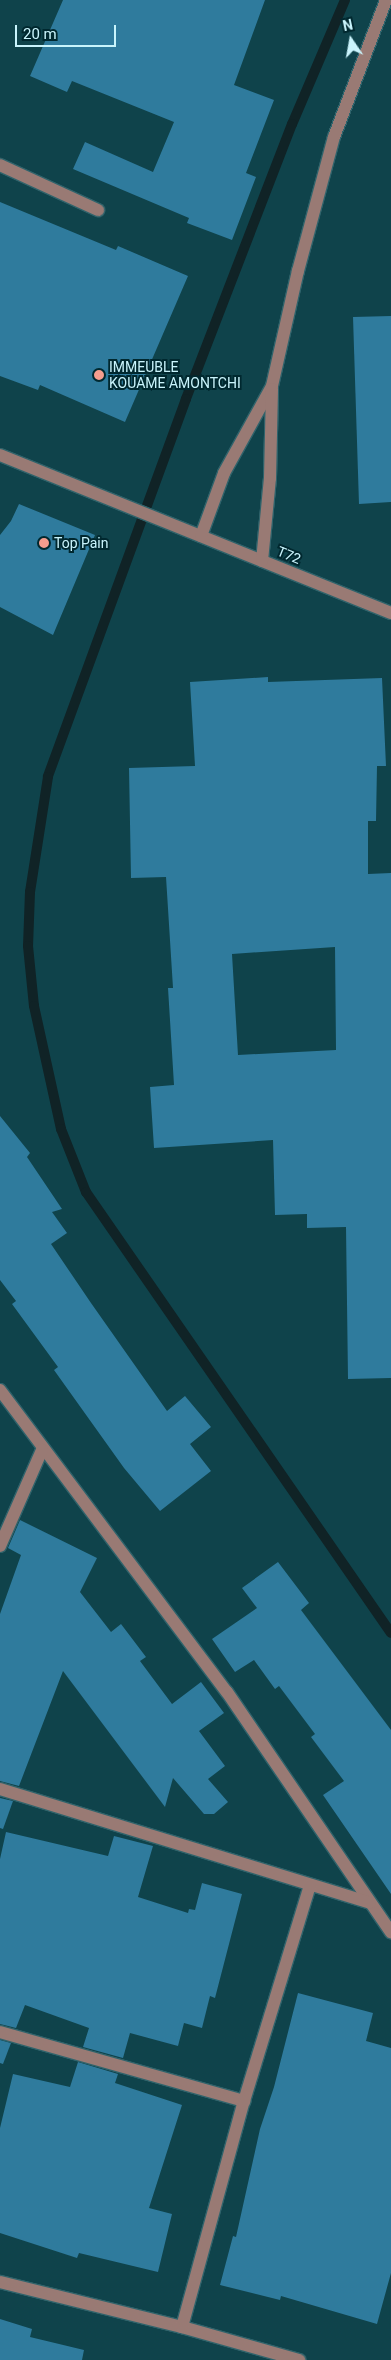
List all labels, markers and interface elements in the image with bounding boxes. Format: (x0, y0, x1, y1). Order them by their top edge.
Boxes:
scale bar (18, 15, 119, 47)
north arrow (326, 15, 376, 65)
text: N (341, 16, 354, 34)
text: 20 m (23, 25, 57, 43)
place label: IMMEUBLE KOUAME AMONTCHI (109, 359, 241, 392)
marker: IMMEUBLE KOUAME AMONTCHI (93, 369, 105, 381)
place label: Top Pain (54, 535, 109, 551)
marker: Top Pain (38, 537, 50, 549)
street label: T72 (275, 543, 303, 567)

